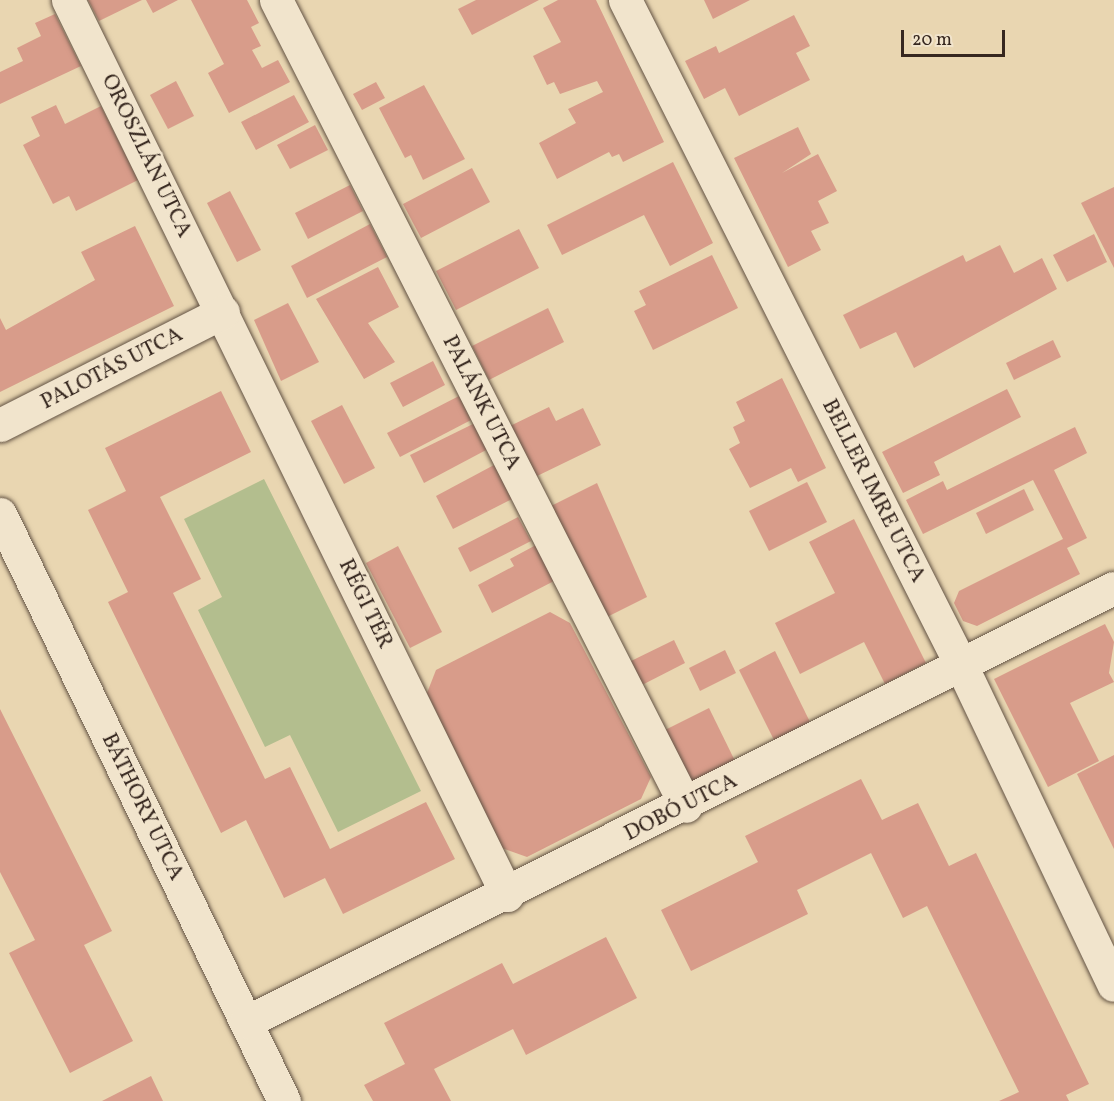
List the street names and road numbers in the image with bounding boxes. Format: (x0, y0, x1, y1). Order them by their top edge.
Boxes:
street label: OROSZLÁN UTCA (95, 70, 197, 242)
street label: PALOTÁS UTCA (37, 322, 187, 416)
street label: PALÁNK UTCA (436, 331, 526, 475)
street label: BELLER IMRE UTCA (815, 395, 931, 587)
street label: RÉGI TÉR (332, 555, 398, 653)
street label: BÁTHORY UTCA (95, 729, 189, 885)
street label: DOBÓ UTCA (620, 768, 742, 848)

